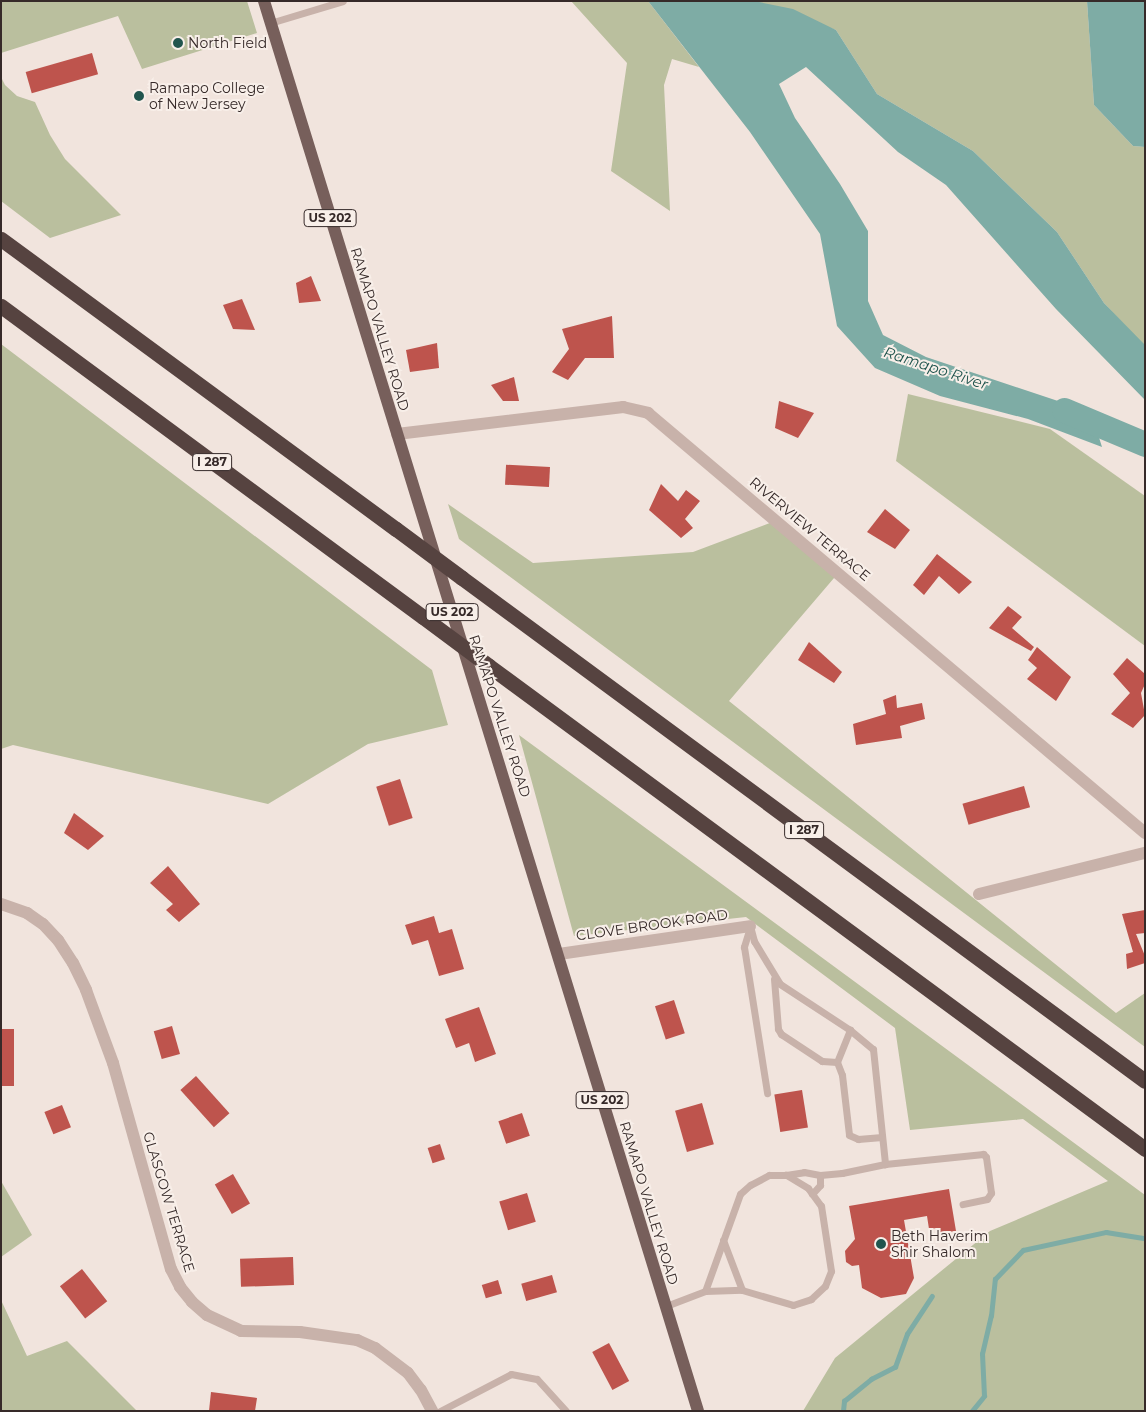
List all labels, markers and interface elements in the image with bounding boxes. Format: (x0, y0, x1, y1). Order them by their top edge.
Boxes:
place label: North Field (188, 35, 267, 51)
marker: North Field (172, 37, 184, 49)
place label: Ramapo College of New Jersey (149, 80, 265, 112)
marker: Ramapo College of New Jersey (133, 90, 145, 102)
road number: US 202 (302, 208, 358, 228)
street label: RAMAPO VALLEY ROAD (347, 245, 413, 413)
water label: Ramapo River (882, 343, 990, 393)
road number: I 287 (192, 452, 232, 472)
street label: RIVERVIEW TERRACE (746, 474, 874, 584)
road number: US 202 (424, 602, 480, 622)
street label: RAMAPO VALLEY ROAD (466, 633, 534, 799)
road number: I 287 (784, 820, 824, 840)
street label: CLOVE BROOK ROAD (575, 906, 729, 944)
road number: US 202 (574, 1090, 630, 1110)
street label: RAMAPO VALLEY ROAD (616, 1119, 682, 1287)
street label: GLASGOW TERRACE (140, 1130, 198, 1274)
place label: Beth Haverim Shir Shalom (891, 1228, 988, 1260)
marker: Beth Haverim Shir Shalom (875, 1238, 887, 1250)

